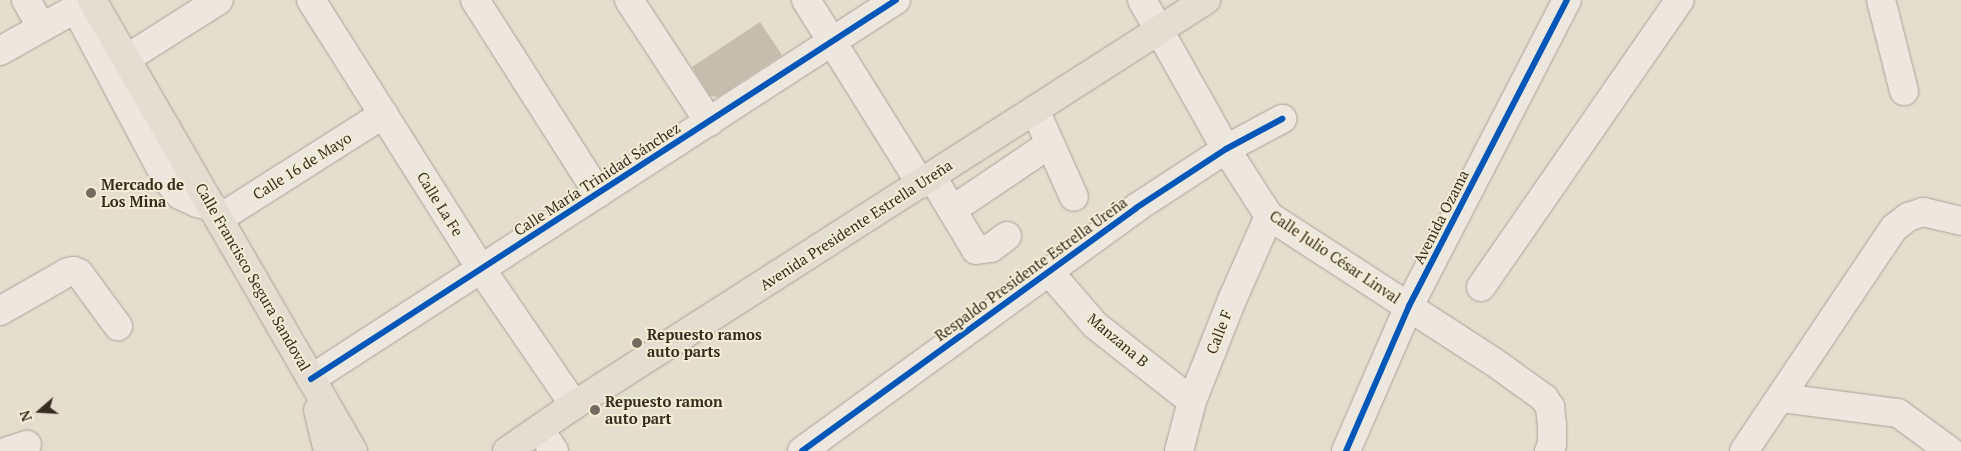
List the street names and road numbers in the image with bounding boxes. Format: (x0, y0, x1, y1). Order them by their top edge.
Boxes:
street label: Calle María Trinidad Sánchez (510, 118, 684, 240)
street label: Calle 16 de Mayo (249, 128, 355, 204)
street label: Avenida Presidente Estrella Ureña (756, 156, 956, 294)
street label: Avenida Ozama (1410, 167, 1472, 267)
street label: Calle La Fe (413, 168, 467, 240)
street label: Calle Francisco Segura Sandoval (192, 180, 314, 374)
street label: Respaldo Presidente Estrella Ureña (931, 193, 1131, 345)
street label: Calle Julio César Linval (1266, 207, 1404, 307)
street label: Calle F (1202, 307, 1236, 357)
street label: Manzana B (1084, 309, 1152, 371)

